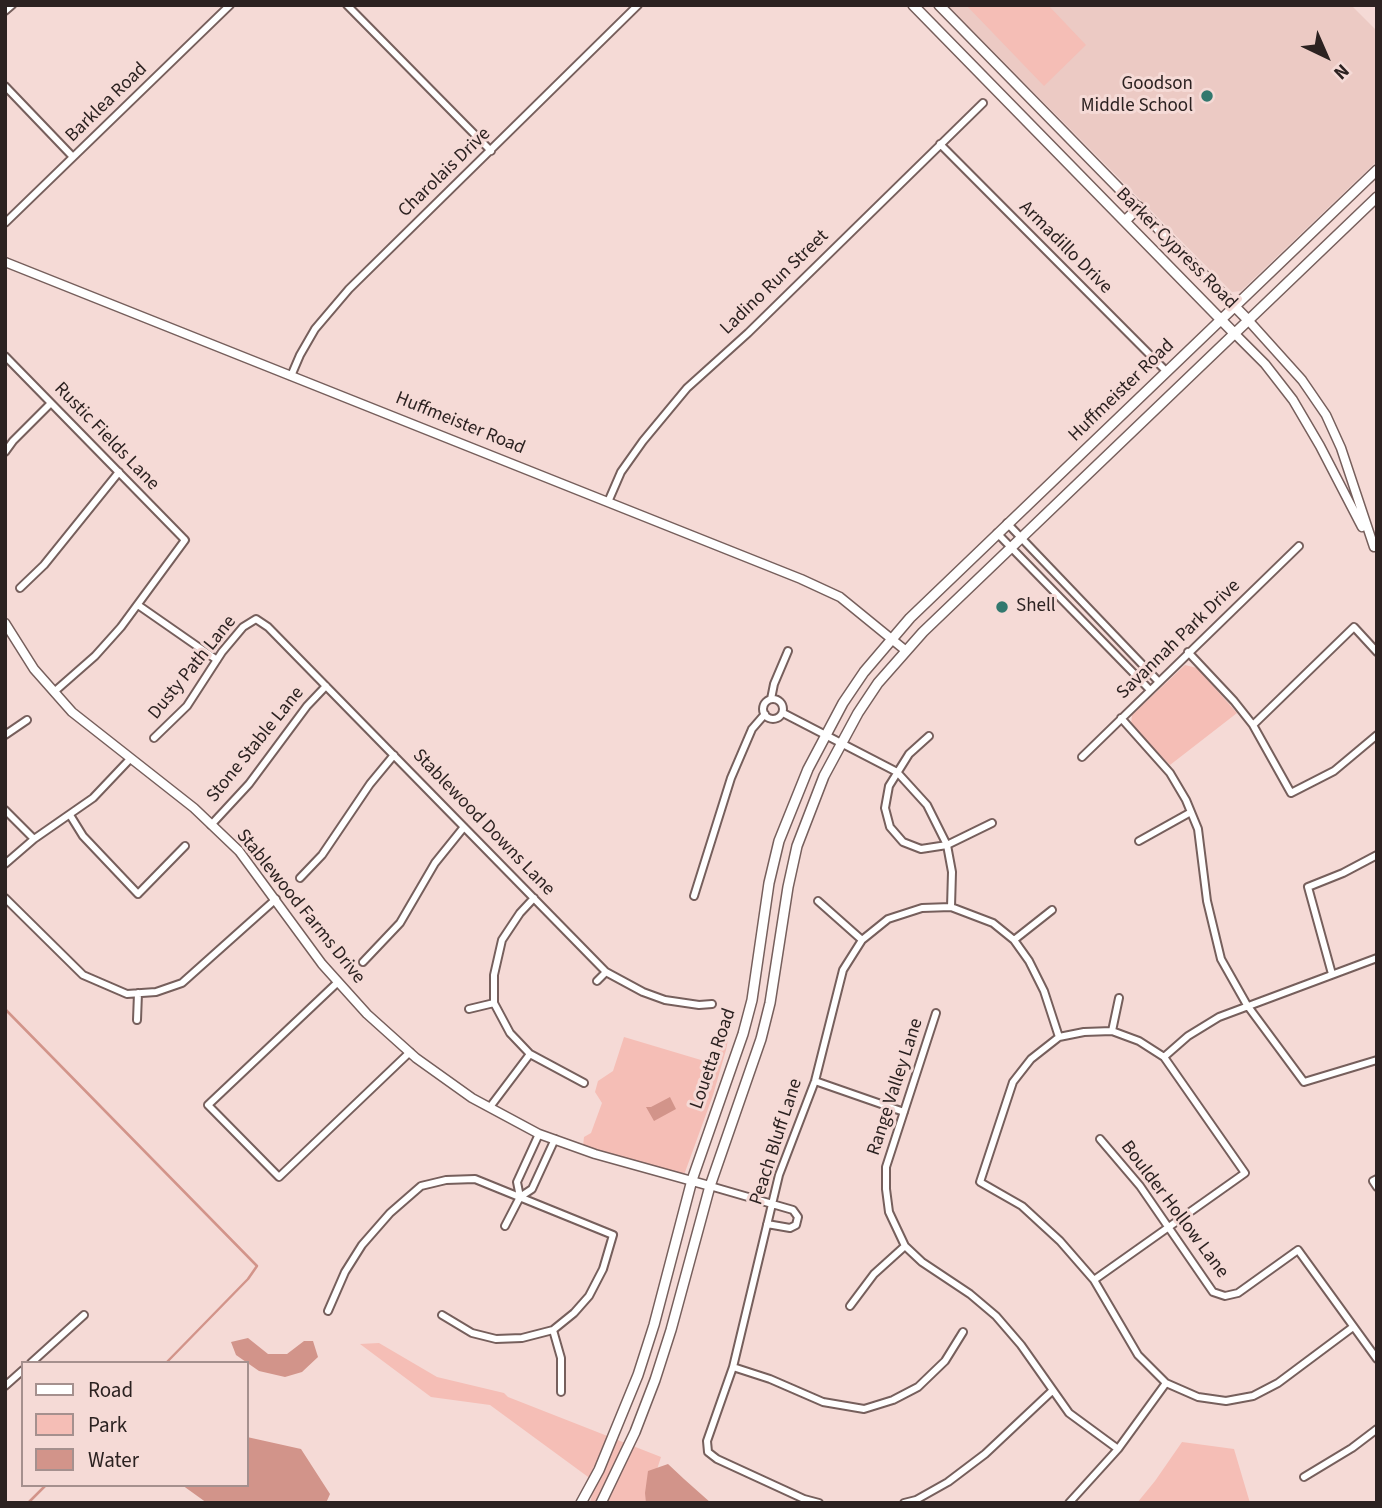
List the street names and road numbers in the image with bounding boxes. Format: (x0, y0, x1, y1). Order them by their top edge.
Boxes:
street label: Barklea Road (61, 58, 153, 148)
street label: Charolais Drive (394, 123, 496, 223)
street label: Barker Cypress Road (1110, 183, 1242, 315)
street label: Armadillo Drive (1014, 197, 1116, 299)
street label: Ladino Run Street (716, 226, 834, 340)
street label: Huffmeister Road (1064, 335, 1180, 447)
street label: Rustic Fields Lane (49, 378, 163, 496)
street label: Huffmeister Road (392, 388, 528, 460)
street label: Savannah Park Drive (1113, 575, 1245, 705)
street label: Dusty Path Lane (144, 611, 242, 725)
street label: Stone Stable Lane (202, 683, 310, 807)
street label: Stablewood Downs Lane (407, 745, 559, 901)
street label: Stablewood Farms Drive (231, 825, 369, 989)
street label: Louetta Road (686, 1006, 742, 1112)
street label: Range Valley Lane (863, 1016, 929, 1158)
street label: Peach Bluff Lane (746, 1076, 808, 1208)
street label: Boulder Hollow Lane (1115, 1137, 1233, 1283)

